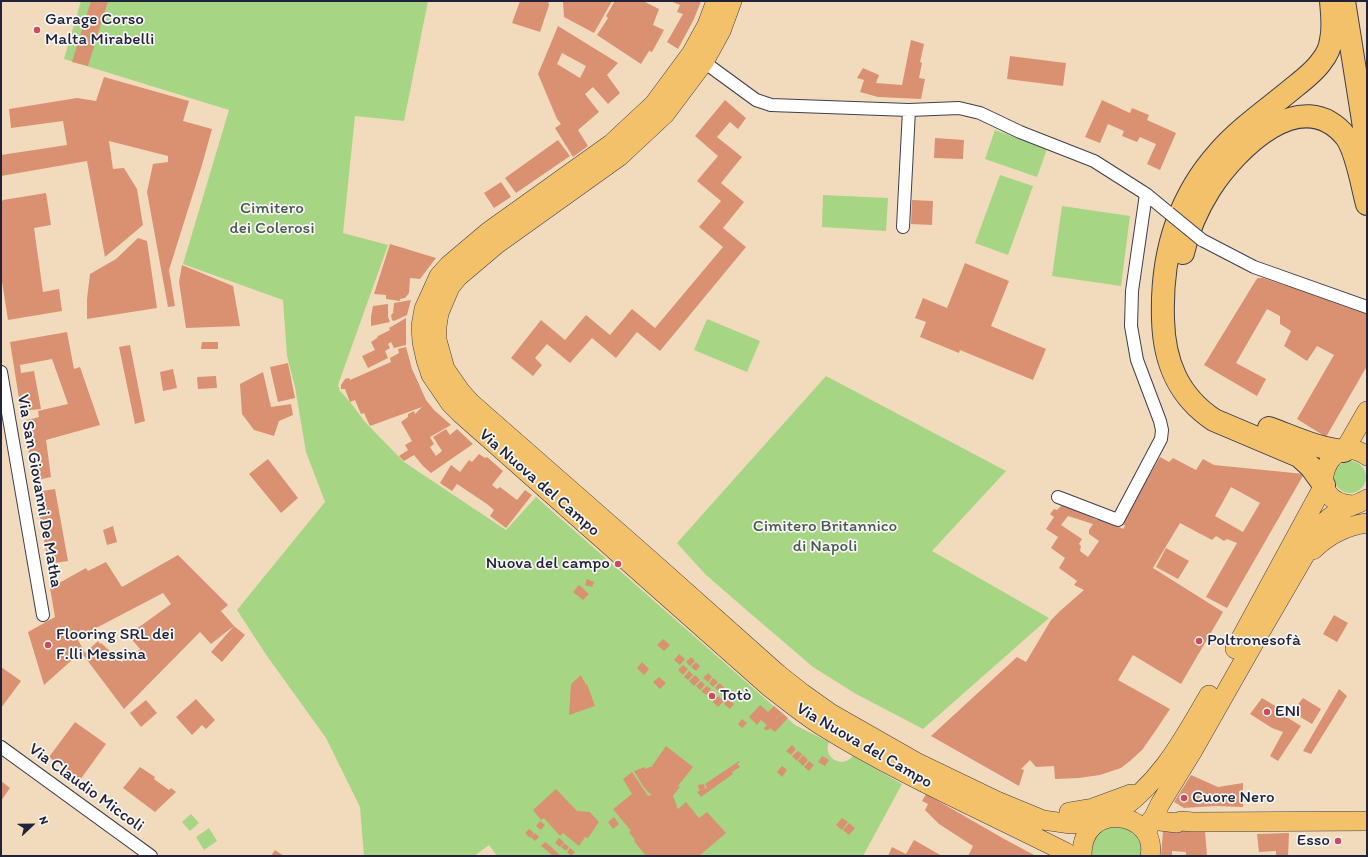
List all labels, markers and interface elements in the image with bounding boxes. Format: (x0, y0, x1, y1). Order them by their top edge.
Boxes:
place label: Garage Corso Malta Mirabelli (45, 10, 154, 50)
marker: Garage Corso Malta Mirabelli (32, 25, 42, 35)
park label: Cimitero dei Colerosi (229, 199, 315, 239)
street label: Via San Giovanni De Matha (12, 393, 66, 589)
street label: Via Nuova del Campo (474, 425, 604, 541)
park label: Cimitero Britannico di Napoli (753, 517, 897, 557)
place label: Nuova del campo (486, 554, 610, 574)
marker: Nuova del campo (613, 559, 623, 569)
place label: Flooring SRL dei F.lli Messina (56, 625, 174, 665)
place label: Poltronesofà (1207, 631, 1301, 651)
marker: Poltronesofà (1194, 636, 1204, 646)
marker: Flooring SRL dei F.lli Messina (43, 640, 53, 650)
place label: Totò (720, 686, 752, 706)
marker: Totò (707, 691, 717, 701)
street label: Via Nuova del Campo (792, 699, 936, 793)
place label: ENI (1275, 702, 1300, 722)
marker: ENI (1262, 707, 1272, 717)
street label: Via Claudio Miccoli (24, 739, 148, 837)
place label: Cuore Nero (1192, 788, 1275, 808)
marker: Cuore Nero (1179, 793, 1189, 803)
north arrow (12, 805, 52, 845)
text: N (36, 814, 51, 826)
place label: Esso (1297, 831, 1330, 851)
marker: Esso (1333, 836, 1343, 846)

